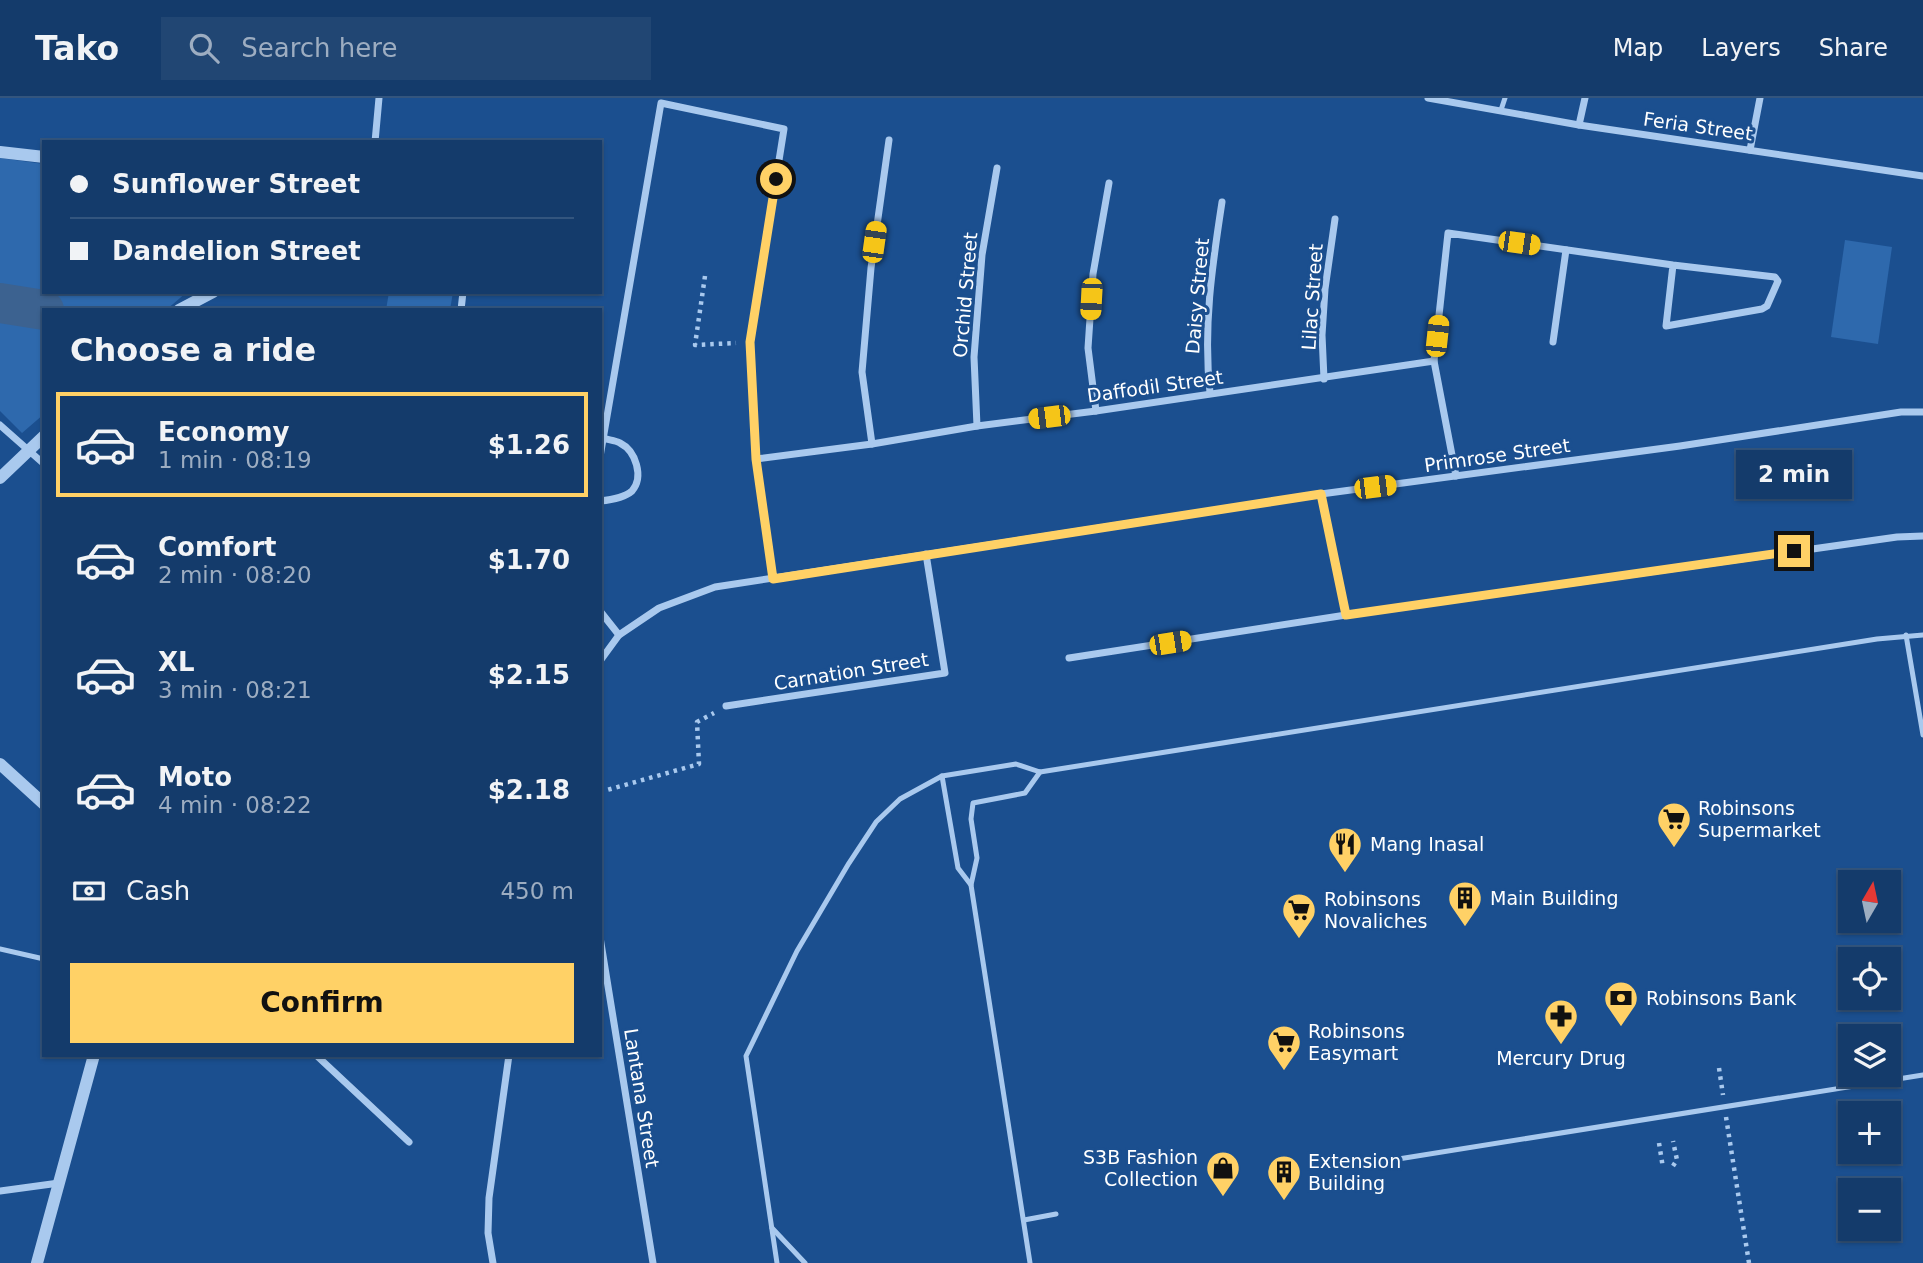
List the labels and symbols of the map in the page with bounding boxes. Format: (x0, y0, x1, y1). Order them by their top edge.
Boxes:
street label: Feria Street (1642, 107, 1754, 145)
route start (760, 163, 792, 195)
car (861, 220, 888, 264)
car (1497, 230, 1542, 256)
street label: Orchid Street (949, 231, 981, 359)
street label: Daisy Street (1181, 237, 1213, 355)
street label: Lilac Street (1297, 243, 1327, 351)
car (1080, 277, 1103, 321)
car (1425, 314, 1450, 358)
street label: Daffodil Street (1085, 366, 1225, 406)
car (1027, 404, 1072, 430)
street label: Primrose Street (1423, 434, 1571, 476)
callout: 2 min (1736, 449, 1852, 498)
car (1353, 474, 1398, 500)
route end (1778, 535, 1810, 567)
car (1148, 629, 1193, 657)
street label: Carnation Street (772, 648, 930, 694)
place label: Robinsons Supermarket (1698, 797, 1821, 841)
supermarket icon: Robinsons Supermarket (1655, 800, 1693, 849)
restaurant icon: Mang Inasal (1326, 825, 1364, 874)
place label: Mang Inasal (1370, 833, 1484, 855)
north arrow (1838, 870, 1900, 933)
building icon: Main Building (1446, 879, 1484, 928)
place label: Main Building (1490, 887, 1618, 909)
place label: Robinsons Novaliches (1324, 888, 1427, 932)
supermarket icon: Robinsons Novaliches (1280, 891, 1318, 940)
bank icon: Robinsons Bank (1602, 979, 1640, 1028)
place label: Robinsons Bank (1646, 987, 1797, 1009)
pharmacy icon: Mercury Drug (1542, 997, 1580, 1046)
place label: Robinsons Easymart (1308, 1020, 1405, 1064)
supermarket icon: Robinsons Easymart (1265, 1023, 1303, 1072)
street label: Lantana Street (620, 1027, 664, 1169)
place label: Mercury Drug (1496, 1047, 1626, 1069)
place label: S3B Fashion Collection (1083, 1146, 1198, 1190)
shop icon: S3B Fashion Collection (1204, 1149, 1242, 1198)
place label: Extension Building (1308, 1150, 1401, 1194)
building icon: Extension Building (1265, 1153, 1303, 1202)

